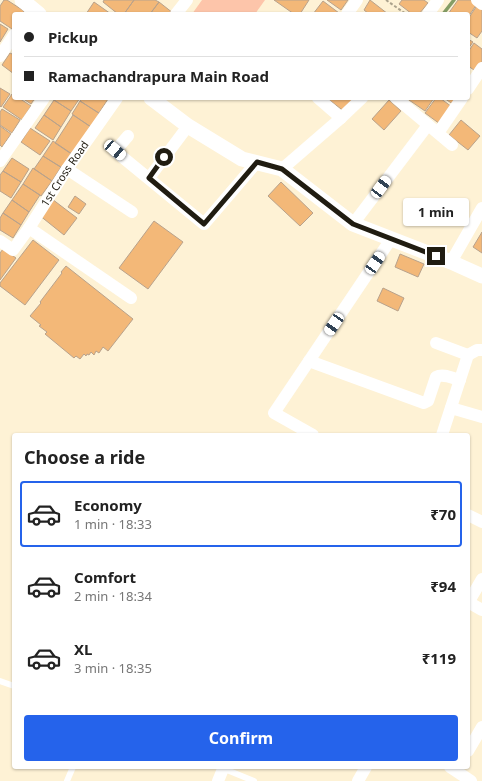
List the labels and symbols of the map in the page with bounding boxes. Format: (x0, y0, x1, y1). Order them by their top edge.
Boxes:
street label: 1st Cross Road (37, 137, 92, 209)
car (102, 138, 128, 162)
route start (155, 148, 173, 166)
car (369, 174, 393, 200)
callout: 1 min (403, 198, 469, 226)
route end (427, 247, 445, 265)
car (363, 250, 387, 276)
car (322, 311, 346, 337)

